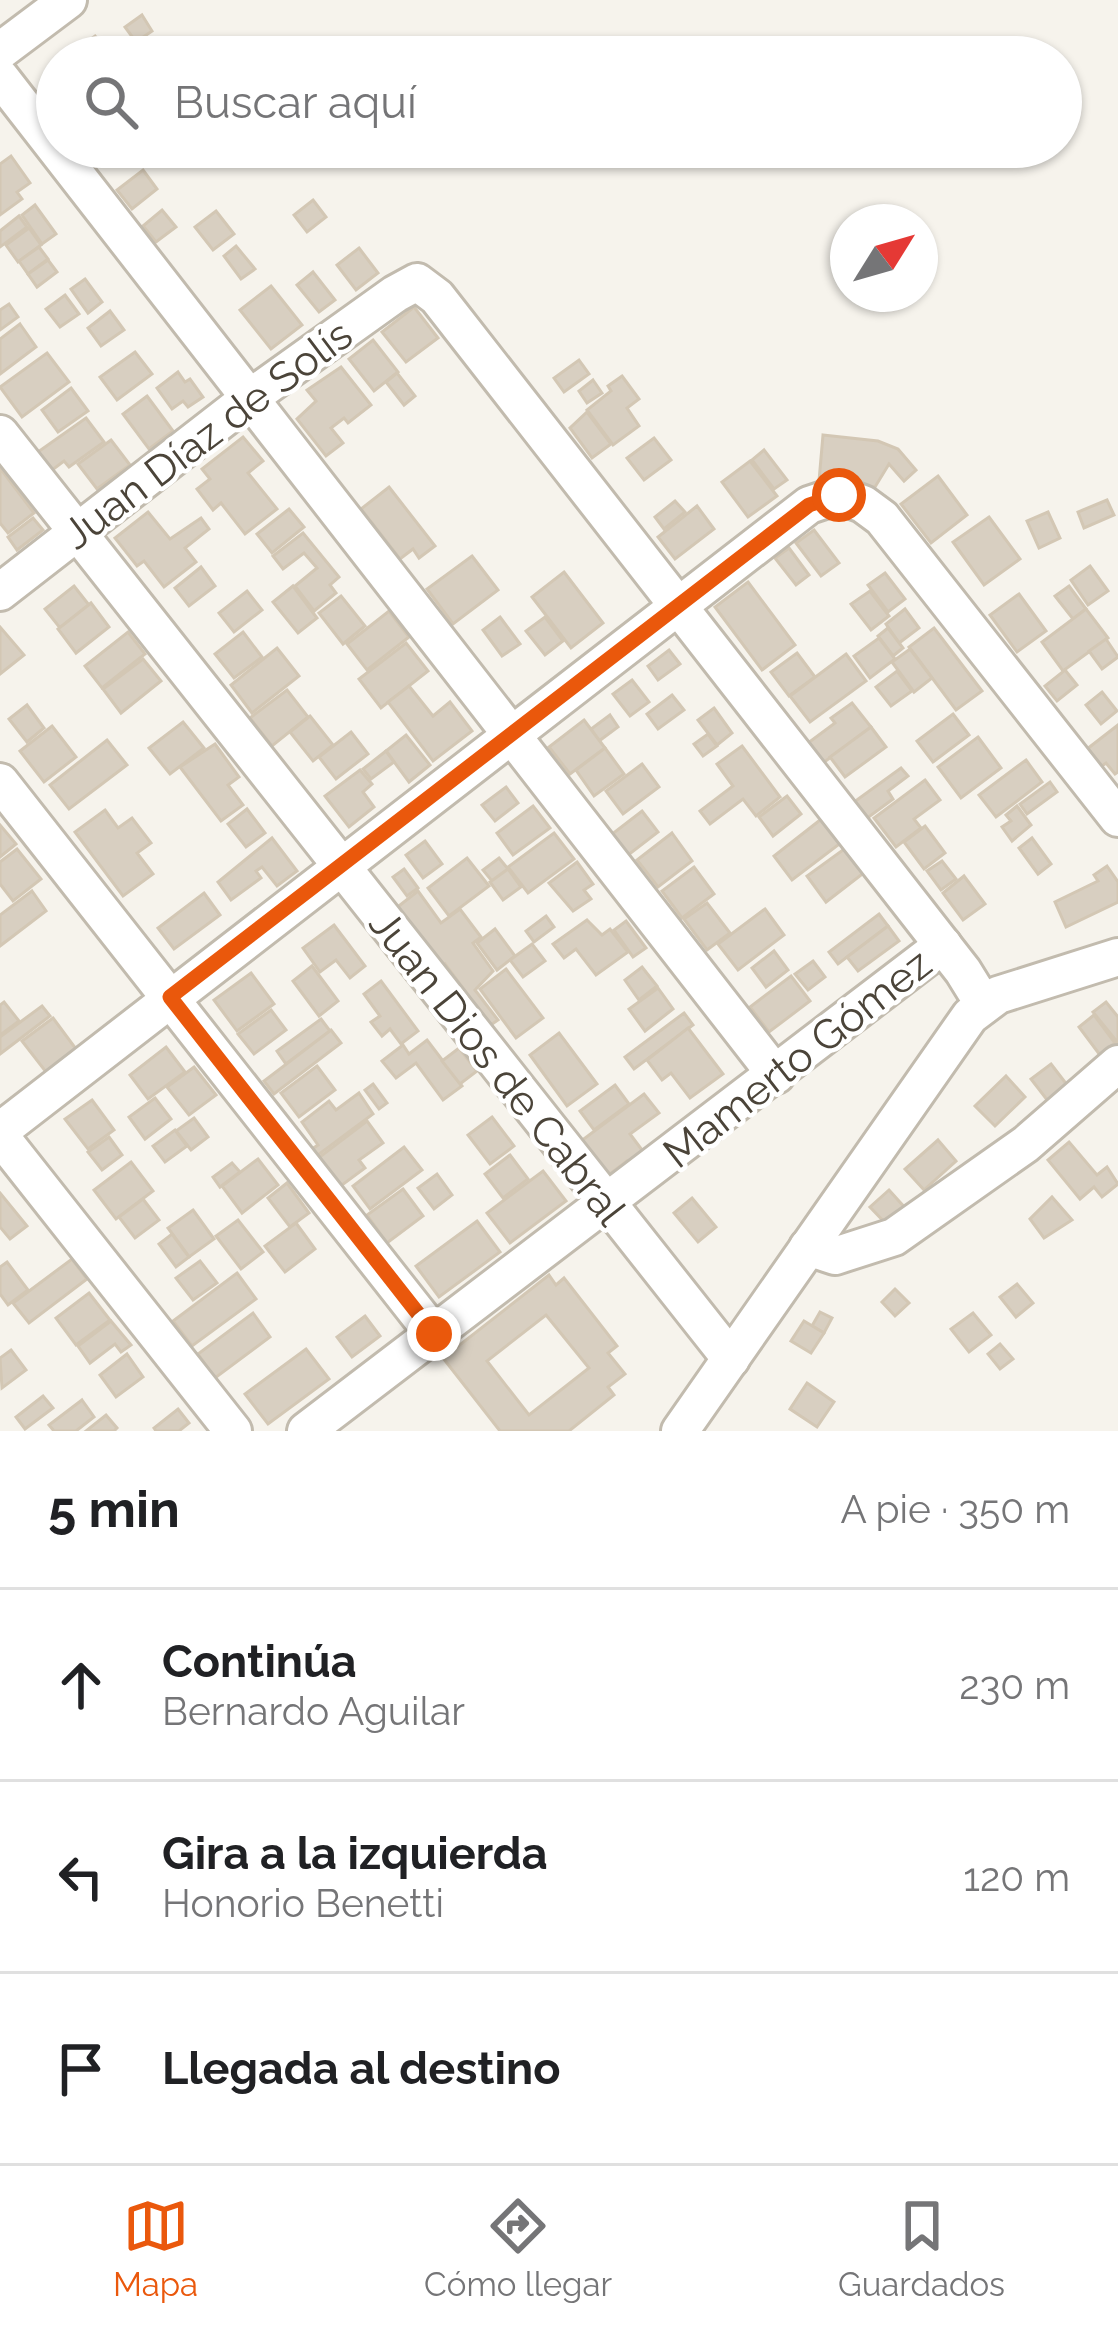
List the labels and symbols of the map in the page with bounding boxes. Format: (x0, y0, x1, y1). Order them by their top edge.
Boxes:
north arrow (830, 204, 938, 312)
street label: Juan Díaz de Solís (53, 310, 362, 559)
route start (812, 468, 866, 522)
street label: Juan Dios de Cabral (359, 900, 636, 1235)
street label: Mamerto Gómez (654, 939, 941, 1178)
route end (407, 1307, 461, 1361)

